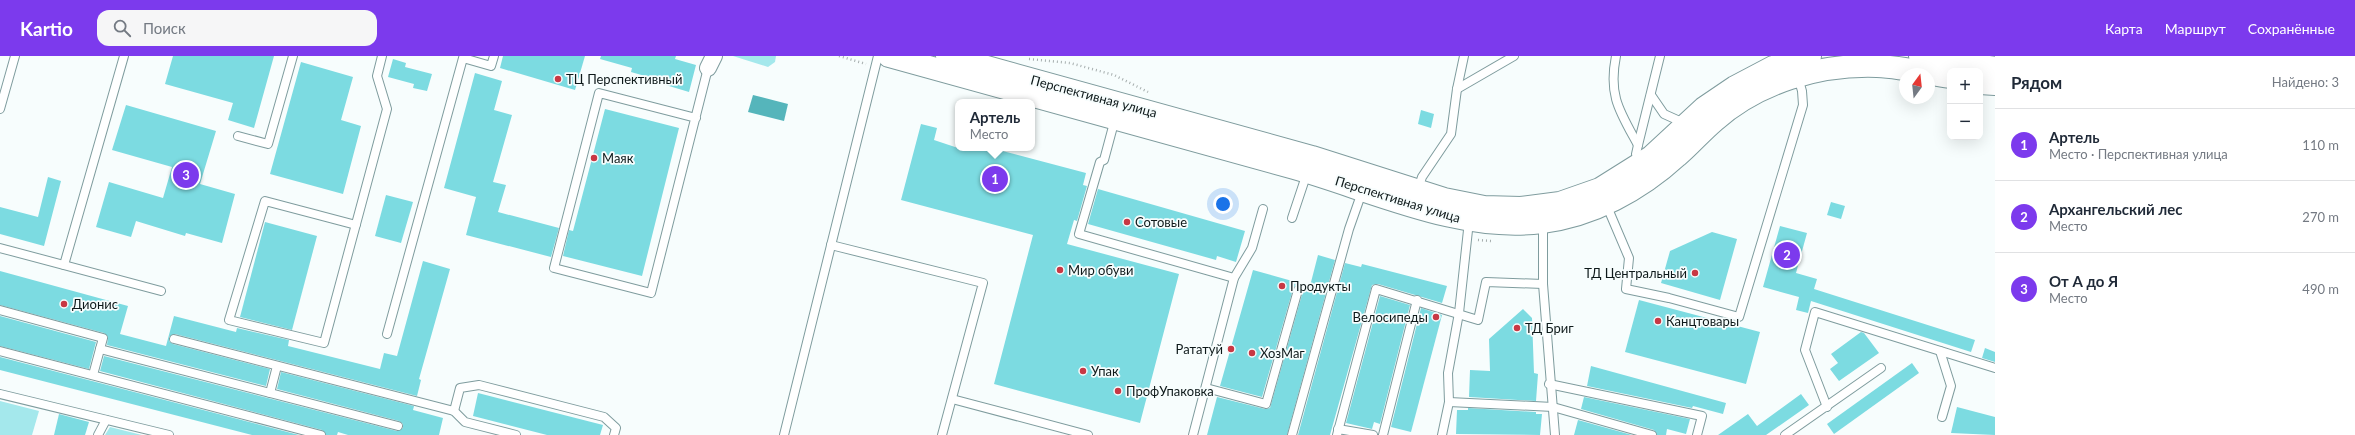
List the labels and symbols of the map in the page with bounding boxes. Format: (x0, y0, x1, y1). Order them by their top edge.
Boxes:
north arrow (1899, 68, 1935, 104)
place label: ТЦ Перспективный (566, 71, 682, 87)
street label: Перспективная улица (1029, 71, 1159, 121)
marker: ТЦ Перспективный (553, 74, 563, 84)
place label: Маяк (602, 150, 634, 166)
marker: Маяк (589, 153, 599, 163)
pin: 3 (173, 160, 199, 190)
pin: 1 (982, 164, 1008, 194)
street label: Перспективная улица (1333, 172, 1463, 226)
your location (1213, 194, 1233, 214)
place label: Сотовые (1135, 214, 1187, 230)
marker: Сотовые (1122, 217, 1132, 227)
pin: 2 (1774, 240, 1800, 270)
place label: Мир обуви (1068, 262, 1133, 278)
marker: Мир обуви (1055, 265, 1065, 275)
place label: ТД Центральный (1584, 265, 1687, 281)
marker: ТД Центральный (1690, 268, 1700, 278)
place label: Продукты (1290, 278, 1351, 294)
marker: Продукты (1277, 281, 1287, 291)
place label: Дионис (72, 296, 118, 312)
marker: Дионис (59, 299, 69, 309)
place label: Велосипеды (1353, 309, 1428, 325)
marker: Велосипеды (1431, 312, 1441, 322)
place label: Канцтовары (1666, 313, 1739, 329)
marker: Канцтовары (1653, 316, 1663, 326)
place label: ТД Бриг (1525, 320, 1574, 336)
marker: ТД Бриг (1512, 323, 1522, 333)
place label: Рататуй (1176, 341, 1223, 357)
marker: Рататуй (1226, 344, 1236, 354)
place label: ХозМаг (1260, 345, 1305, 361)
marker: ХозМаг (1247, 348, 1257, 358)
place label: Упак (1091, 363, 1119, 379)
marker: Упак (1078, 366, 1088, 376)
place label: ПрофУпаковка (1126, 383, 1214, 399)
marker: ПрофУпаковка (1113, 386, 1123, 396)

